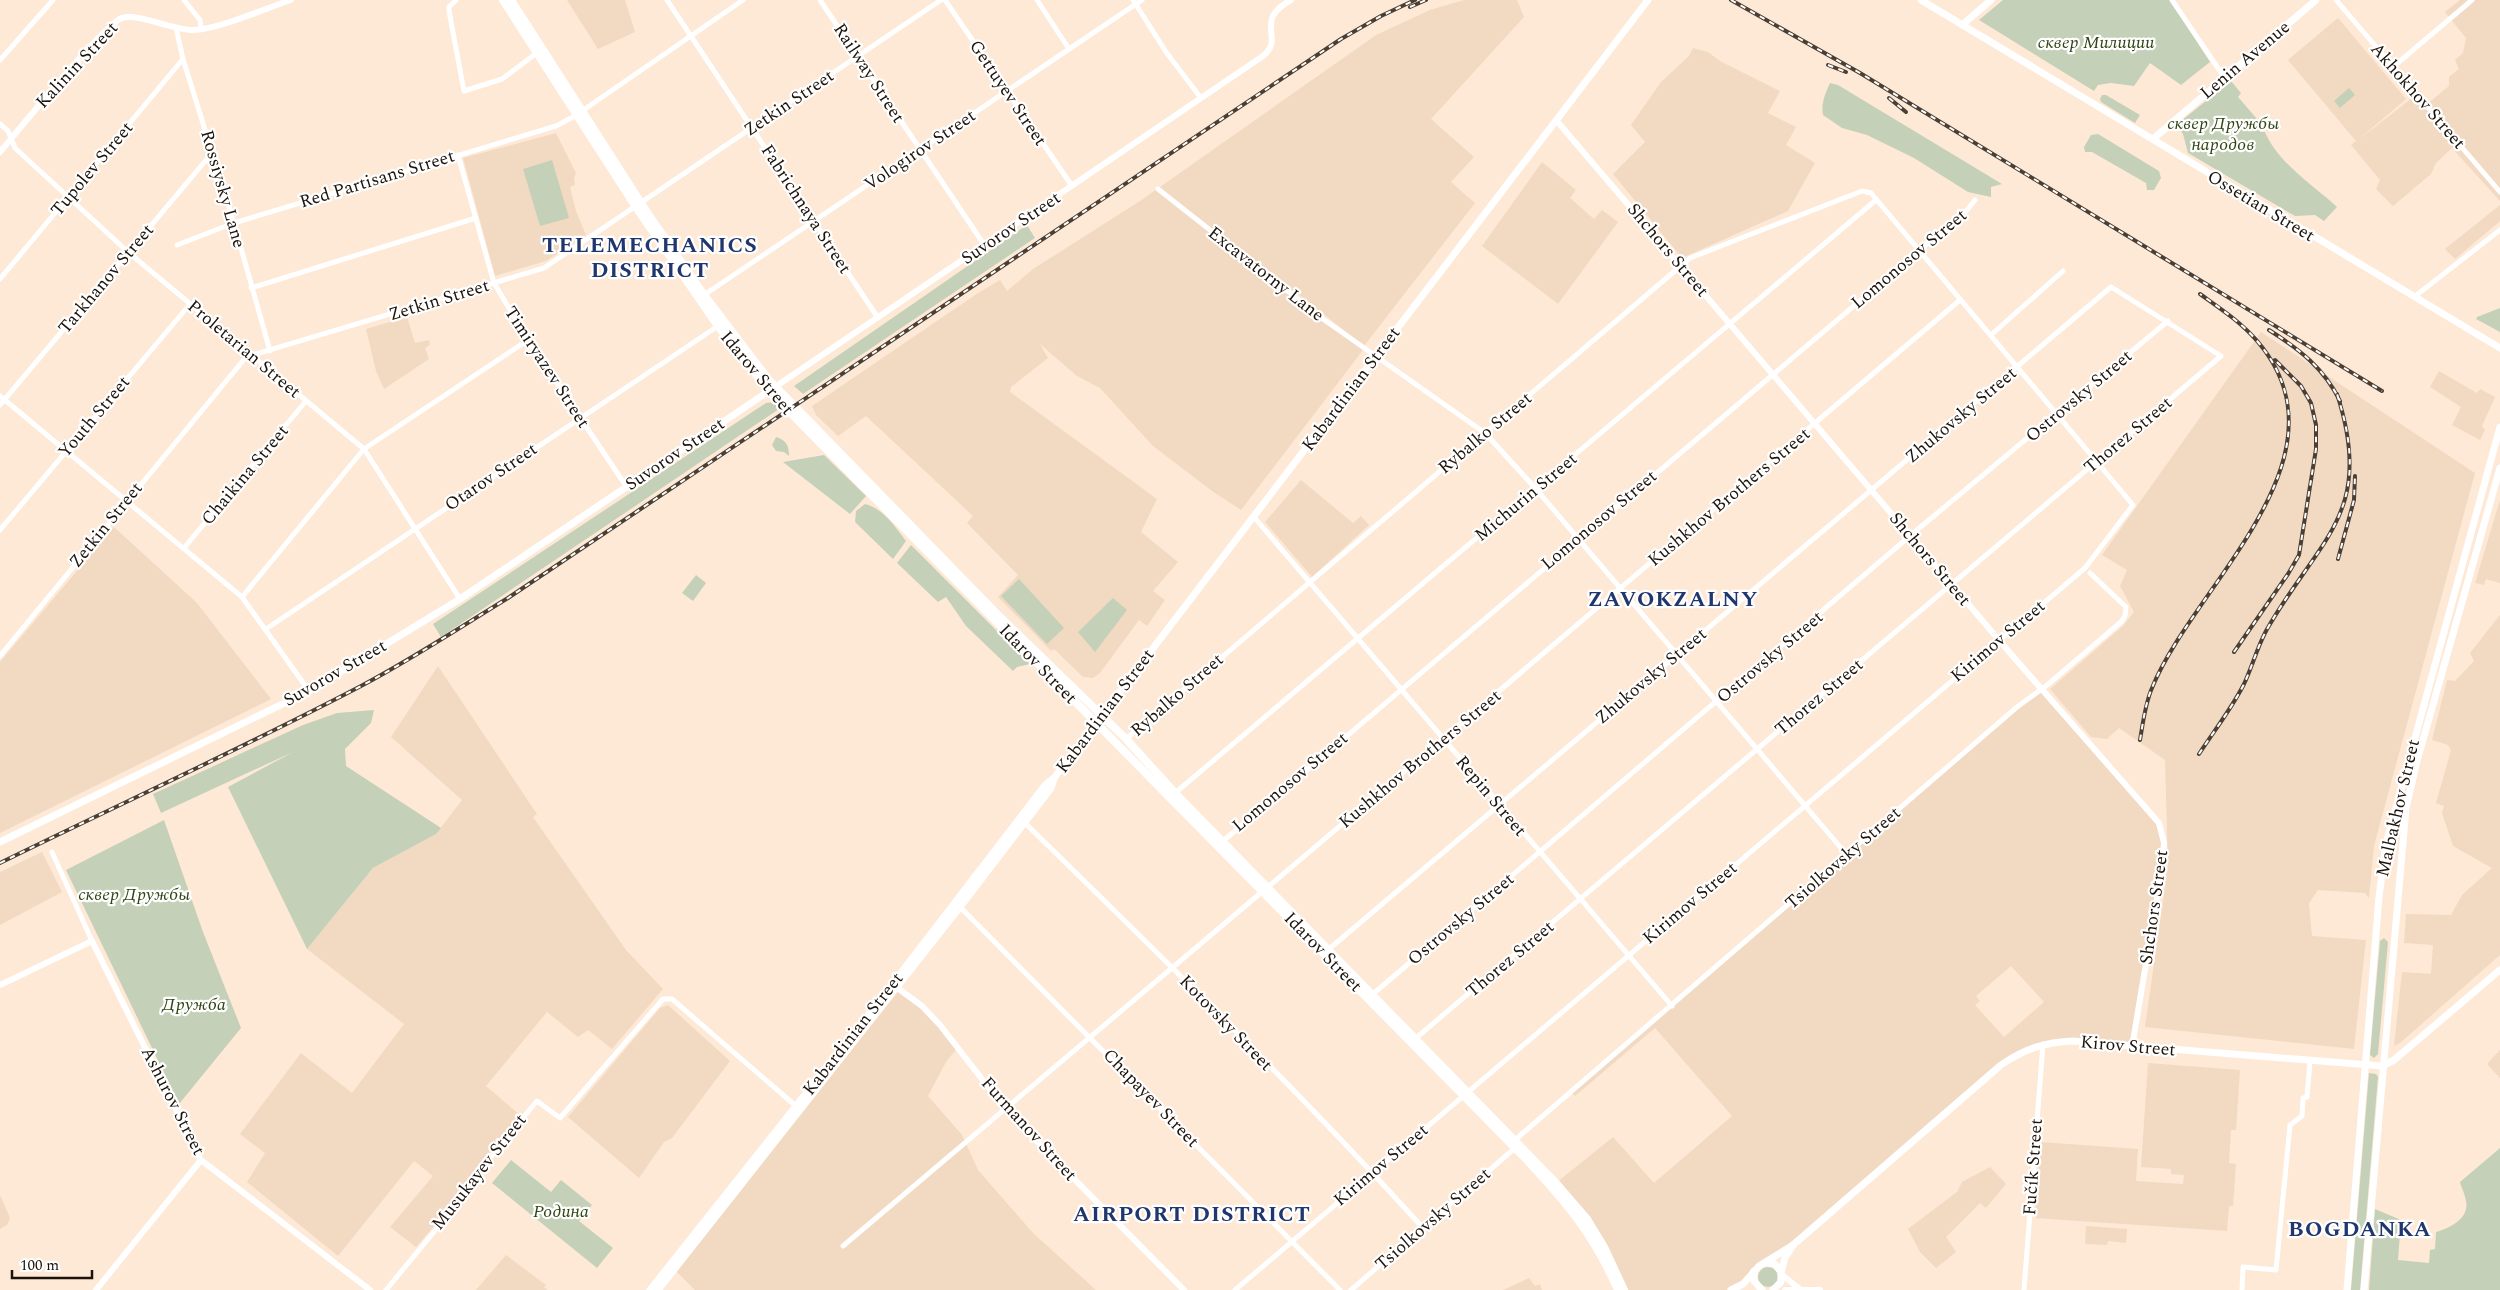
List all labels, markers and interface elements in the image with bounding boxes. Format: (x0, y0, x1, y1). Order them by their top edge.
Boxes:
street label: Lenin Avenue (2194, 14, 2296, 106)
street label: Kalinin Street (29, 15, 125, 115)
street label: Railway Street (827, 18, 911, 128)
park label: сквер Милиции (2038, 29, 2155, 56)
street label: Gettuyev Street (962, 34, 1054, 152)
street label: Akhokhov Street (2364, 37, 2472, 155)
street label: Zetkin Street (738, 63, 840, 143)
street label: Vologirov Street (859, 102, 981, 198)
park label: сквер Дружбы народов (2167, 110, 2279, 158)
street label: Tupolev Street (44, 116, 140, 222)
street label: Rossiysky Lane (193, 127, 253, 251)
street label: Fabrichnaya Street (754, 139, 858, 279)
street label: Red Partisans Street (296, 143, 458, 215)
street label: Ossetian Street (2202, 163, 2320, 249)
street label: Suvorov Street (956, 185, 1066, 271)
street label: Shchors Street (1621, 197, 1715, 303)
street label: Lomonosov Street (1845, 202, 1973, 316)
street label: Tarkhanov Street (52, 218, 160, 340)
street label: Excavatorny Lane (1202, 220, 1330, 328)
district label: TELEMECHANICS DISTRICT (542, 229, 758, 287)
street label: Zetkin Street (385, 272, 493, 328)
street label: Proletarian Street (181, 293, 307, 405)
street label: Timiryazev Street (497, 301, 597, 433)
street label: Kabardinian Street (1295, 321, 1407, 457)
street label: Idarov Street (714, 325, 800, 421)
street label: Ostrovsky Street (2020, 343, 2138, 449)
street label: Zhukovsky Street (1899, 360, 2023, 470)
street label: Youth Street (51, 370, 137, 464)
street label: Rybalko Street (1432, 385, 1538, 481)
street label: Thorez Street (2078, 390, 2178, 480)
street label: Suvorov Street (620, 411, 730, 497)
street label: Chaikina Street (195, 419, 295, 531)
street label: Kushkhov Brothers Street (1642, 421, 1816, 573)
street label: Otarov Street (439, 436, 543, 518)
street label: Michurin Street (1469, 446, 1583, 548)
street label: Lomonosov Street (1535, 463, 1663, 577)
street label: Zetkin Street (63, 476, 149, 574)
street label: Shchors Street (1883, 506, 1977, 612)
district label: ZAVOKZALNY (1587, 583, 1759, 616)
street label: Kirimov Street (1945, 593, 2051, 689)
street label: Ostrovsky Street (1711, 604, 1829, 710)
street label: Idarov Street (992, 618, 1084, 710)
street label: Zhukovsky Street (1589, 621, 1713, 731)
street label: Suvorov Street (278, 632, 392, 714)
street label: Kabardinian Street (1049, 643, 1161, 779)
street label: Rybalko Street (1124, 647, 1230, 743)
street label: Thorez Street (1769, 652, 1869, 742)
street label: Kushkhov Brothers Street (1333, 683, 1507, 835)
street label: Lomonosov Street (1226, 725, 1354, 839)
street label: Malbakhov Street (2369, 736, 2427, 880)
street label: Repin Street (1449, 750, 1533, 842)
street label: Tsiolkovsky Street (1779, 800, 1907, 916)
street label: Shchors Street (2133, 848, 2175, 966)
street label: Kirimov Street (1637, 855, 1743, 951)
street label: Ostrovsky Street (1402, 866, 1520, 972)
park label: сквер Дружбы (78, 881, 190, 908)
street label: Idarov Street (1277, 906, 1369, 998)
street label: Thorez Street (1460, 914, 1560, 1004)
street label: Kabardinian Street (796, 967, 910, 1101)
street label: Kotovsky Street (1173, 969, 1279, 1077)
park label: Дружба (161, 991, 226, 1018)
street label: Kirov Street (2079, 1028, 2177, 1064)
street label: Ashurov Street (134, 1042, 212, 1160)
street label: Chapayev Street (1096, 1042, 1206, 1154)
street label: Furmanov Street (975, 1071, 1083, 1187)
street label: Musukayev Street (425, 1108, 533, 1236)
street label: Kirimov Street (1328, 1117, 1434, 1213)
street label: Fučík Street (2016, 1118, 2050, 1216)
street label: Tsiolkovsky Street (1369, 1161, 1497, 1277)
park label: Родина (533, 1198, 589, 1225)
district label: AIRPORT DISTRICT (1073, 1198, 1311, 1231)
district label: BOGDANKA (2288, 1213, 2432, 1246)
scale bar (12, 1248, 92, 1280)
text: 100 m (20, 1254, 59, 1277)

